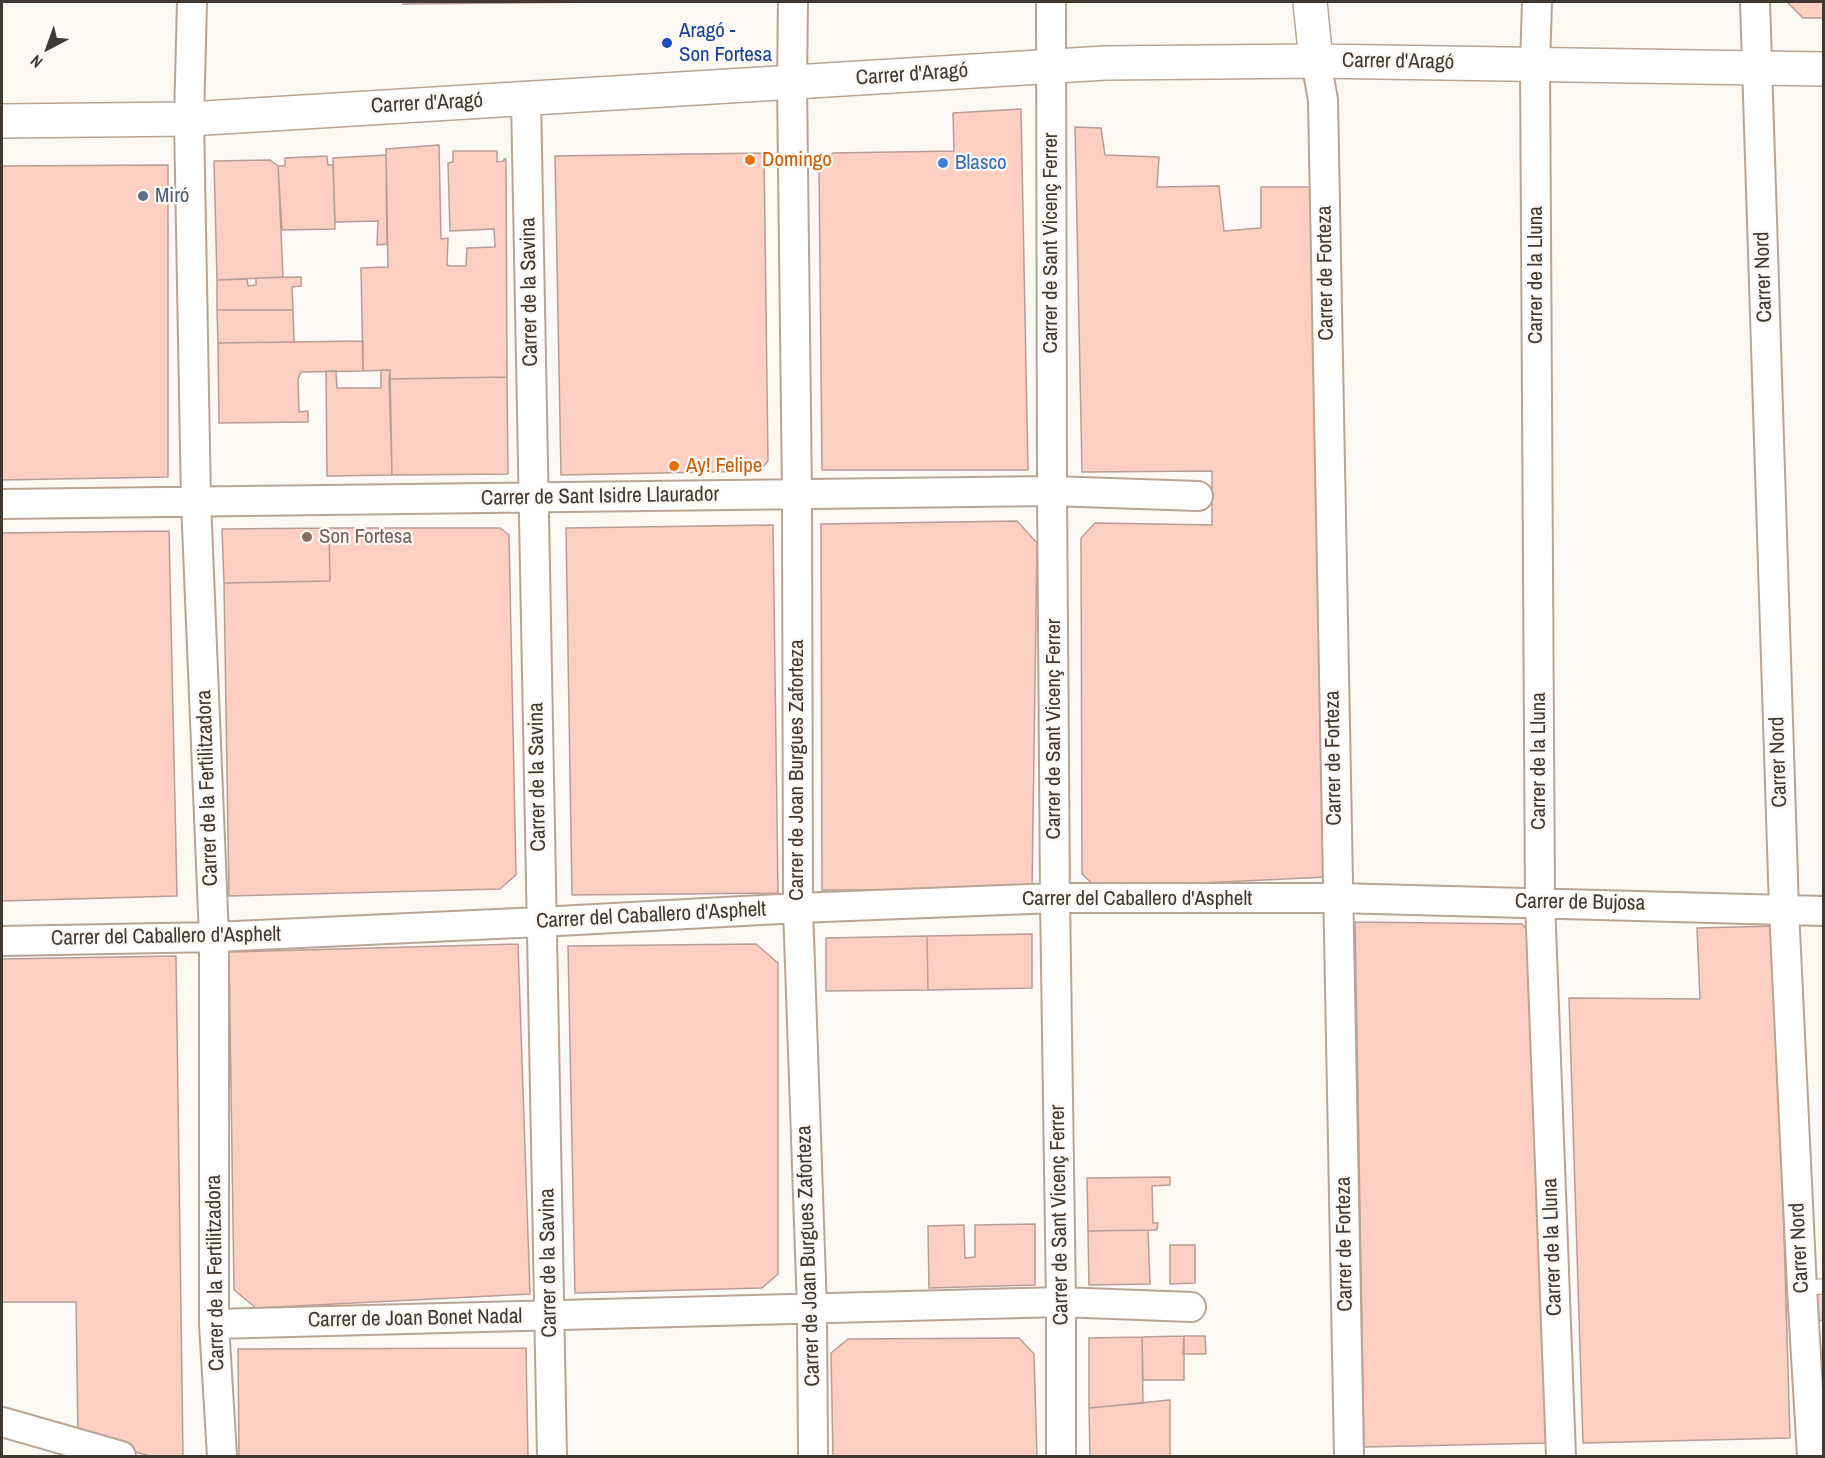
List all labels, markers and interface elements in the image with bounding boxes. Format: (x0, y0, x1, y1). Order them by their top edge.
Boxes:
north arrow (18, 18, 78, 78)
place label: Aragó - Son Fortesa (679, 18, 772, 68)
marker: Aragó - Son Fortesa (660, 36, 674, 50)
street label: Carrer d'Aragó (1342, 48, 1454, 76)
text: N (25, 50, 47, 73)
street label: Carrer d'Aragó (855, 59, 969, 91)
street label: Carrer d'Aragó (370, 88, 484, 120)
street label: Carrer de Sant Vicenç Ferrer (1038, 133, 1064, 353)
place label: Domingo (762, 147, 832, 173)
place label: Blasco (955, 150, 1007, 176)
marker: Domingo (743, 153, 757, 167)
marker: Blasco (936, 156, 950, 170)
place label: Miró (155, 183, 189, 209)
marker: Miró (136, 189, 150, 203)
street label: Carrer de Forteza (1312, 205, 1340, 341)
street label: Carrer de la Lluna (1523, 206, 1549, 344)
street label: Carrer de la Savina (516, 217, 544, 367)
street label: Carrer Nord (1750, 231, 1778, 323)
place label: Ay! Felipe (686, 453, 762, 479)
marker: Ay! Felipe (667, 459, 681, 473)
street label: Carrer de Sant Isidre Llaurador (481, 482, 719, 512)
place label: Son Fortesa (319, 524, 412, 550)
marker: Son Fortesa (300, 530, 314, 544)
street label: Carrer de Sant Vicenç Ferrer (1041, 619, 1067, 839)
street label: Carrer de Joan Burgues Zaforteza (784, 639, 810, 901)
street label: Carrer de la Fertilitzadora (192, 689, 224, 887)
street label: Carrer de Forteza (1320, 690, 1348, 826)
street label: Carrer de la Lluna (1526, 692, 1552, 830)
street label: Carrer de la Savina (524, 702, 552, 852)
street label: Carrer Nord (1765, 716, 1793, 808)
street label: Carrer del Caballero d'Asphelt (1022, 886, 1252, 912)
street label: Carrer de Bujosa (1515, 889, 1645, 917)
street label: Carrer del Caballero d'Asphelt (535, 897, 767, 935)
street label: Carrer del Caballero d'Asphelt (51, 922, 281, 952)
street label: Carrer de Sant Vicenç Ferrer (1045, 1104, 1075, 1326)
street label: Carrer de Joan Burgues Zaforteza (792, 1125, 826, 1387)
street label: Carrer de la Fertilitzadora (202, 1175, 230, 1371)
street label: Carrer de Forteza (1331, 1176, 1359, 1312)
street label: Carrer de la Lluna (1538, 1178, 1568, 1316)
street label: Carrer de la Savina (535, 1188, 563, 1338)
street label: Carrer Nord (1785, 1202, 1815, 1294)
street label: Carrer de Joan Bonet Nadal (308, 1305, 522, 1333)

